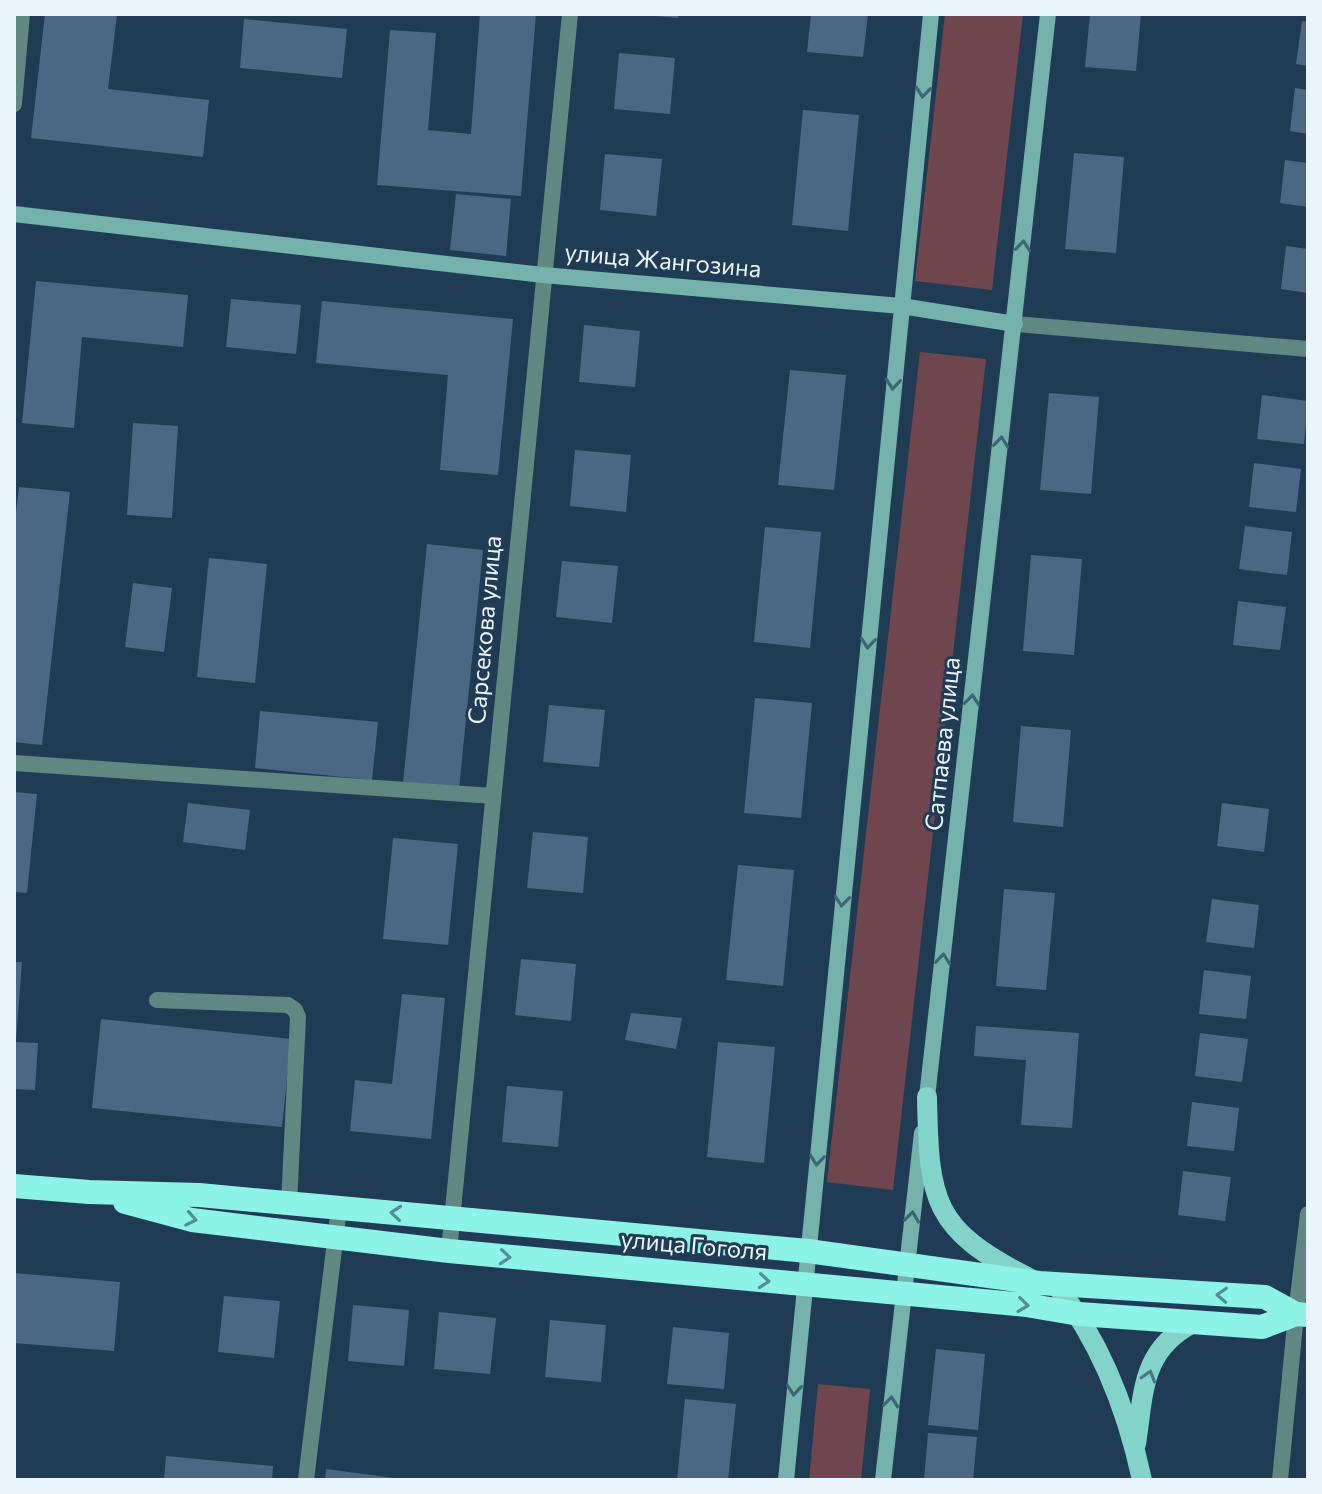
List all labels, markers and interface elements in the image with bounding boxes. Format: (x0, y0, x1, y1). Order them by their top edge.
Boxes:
one-way arrow (915, 85, 932, 98)
street label: улица Жангозина (564, 236, 763, 283)
one-way arrow (1015, 239, 1032, 252)
one-way arrow (885, 378, 902, 391)
one-way arrow (993, 435, 1010, 448)
street label: Сарсекова улица (461, 534, 506, 726)
one-way arrow (859, 636, 876, 649)
street label: Сатпаева улица (918, 656, 965, 832)
one-way arrow (963, 694, 980, 707)
one-way arrow (834, 895, 851, 908)
one-way arrow (934, 952, 951, 965)
one-way arrow (808, 1154, 825, 1167)
one-way arrow (389, 1205, 402, 1222)
one-way arrow (185, 1210, 198, 1227)
one-way arrow (903, 1210, 920, 1223)
street label: улица Гоголя (619, 1224, 769, 1265)
one-way arrow (499, 1248, 512, 1265)
one-way arrow (758, 1272, 771, 1289)
one-way arrow (1215, 1287, 1228, 1304)
one-way arrow (1016, 1297, 1029, 1314)
one-way arrow (1140, 1370, 1156, 1384)
one-way arrow (786, 1384, 803, 1397)
one-way arrow (883, 1396, 900, 1409)

